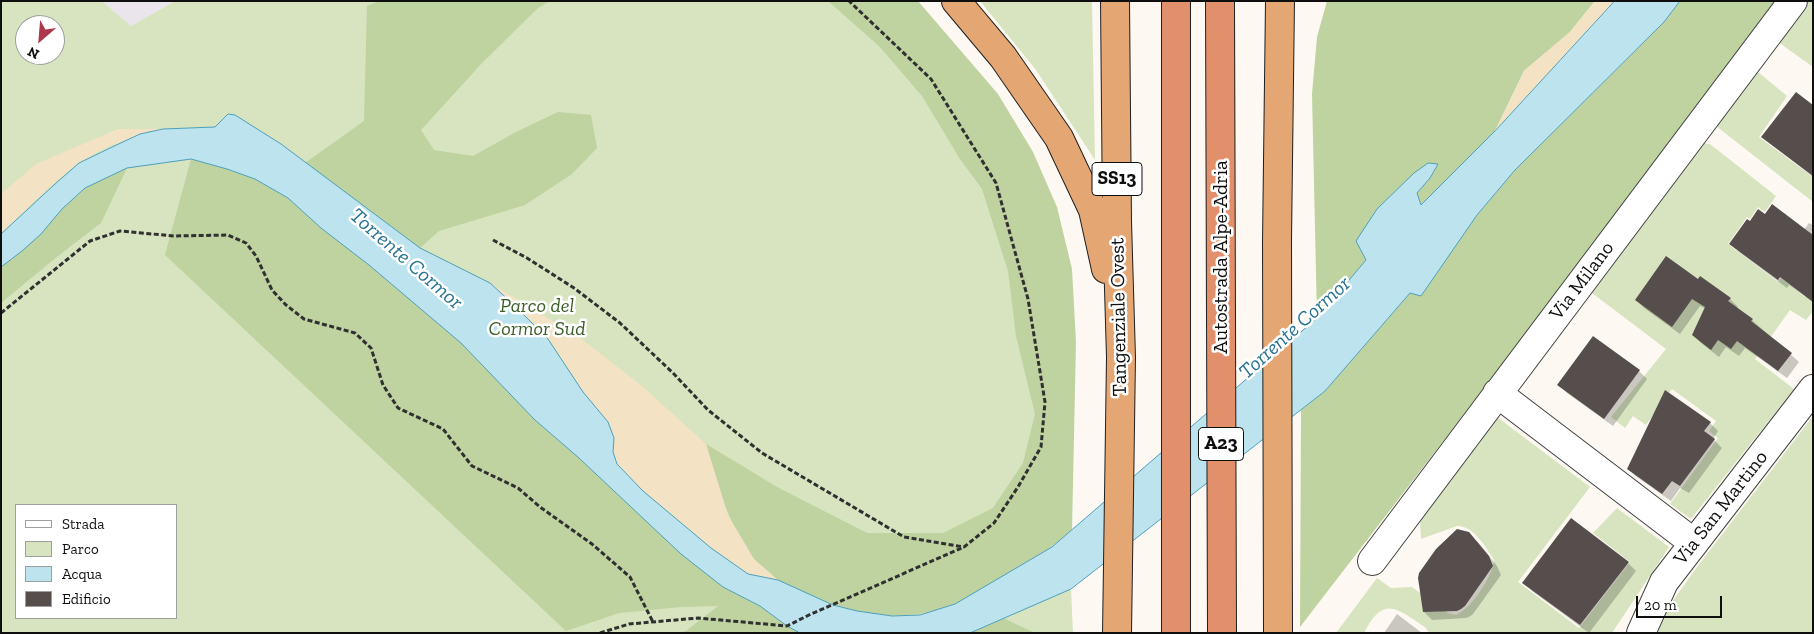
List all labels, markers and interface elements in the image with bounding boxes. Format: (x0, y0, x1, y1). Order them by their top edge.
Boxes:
north arrow (15, 15, 65, 65)
text: N (25, 43, 42, 63)
street label: Autostrada Alpe-Adria (1209, 160, 1233, 354)
road number: SS13 (1092, 162, 1142, 195)
water label: Torrente Cormor (344, 203, 468, 315)
street label: Via Milano (1545, 237, 1619, 325)
street label: Tangenziale Ovest (1106, 238, 1132, 396)
water label: Torrente Cormor (1234, 271, 1356, 385)
park label: Parco del Cormor Sud (489, 294, 585, 341)
road number: A23 (1198, 428, 1244, 460)
street label: Via San Martino (1669, 446, 1773, 570)
legend (15, 504, 178, 619)
text: Strada (62, 515, 105, 533)
text: Parco (62, 540, 99, 558)
text: Acqua (62, 565, 102, 583)
scale bar (1639, 586, 1725, 618)
text: Edificio (62, 590, 111, 608)
text: 20 m (1644, 596, 1677, 614)

